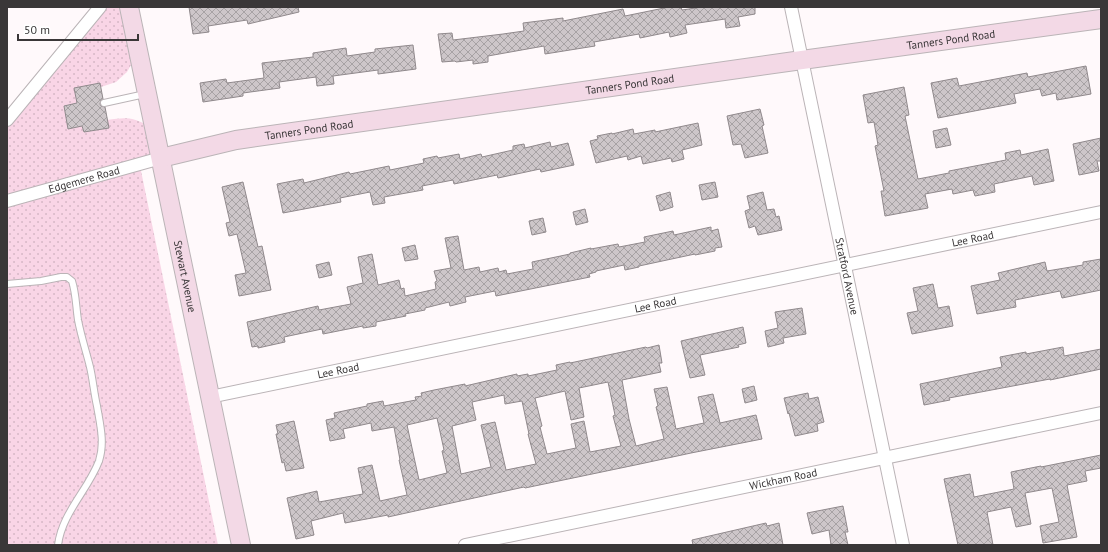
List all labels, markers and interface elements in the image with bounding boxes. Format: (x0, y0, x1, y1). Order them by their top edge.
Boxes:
scale bar (18, 16, 138, 42)
text: 50 m (24, 22, 50, 37)
street label: Tanners Pond Road (906, 27, 996, 53)
street label: Tanners Pond Road (585, 71, 675, 97)
street label: Tanners Pond Road (264, 116, 354, 143)
street label: Edgemere Road (47, 163, 121, 196)
street label: Lee Road (951, 227, 995, 250)
street label: Stratford Avenue (832, 236, 862, 316)
street label: Stewart Avenue (171, 239, 199, 314)
street label: Lee Road (633, 293, 678, 316)
street label: Lee Road (316, 359, 361, 382)
street label: Wickham Road (748, 465, 819, 493)

